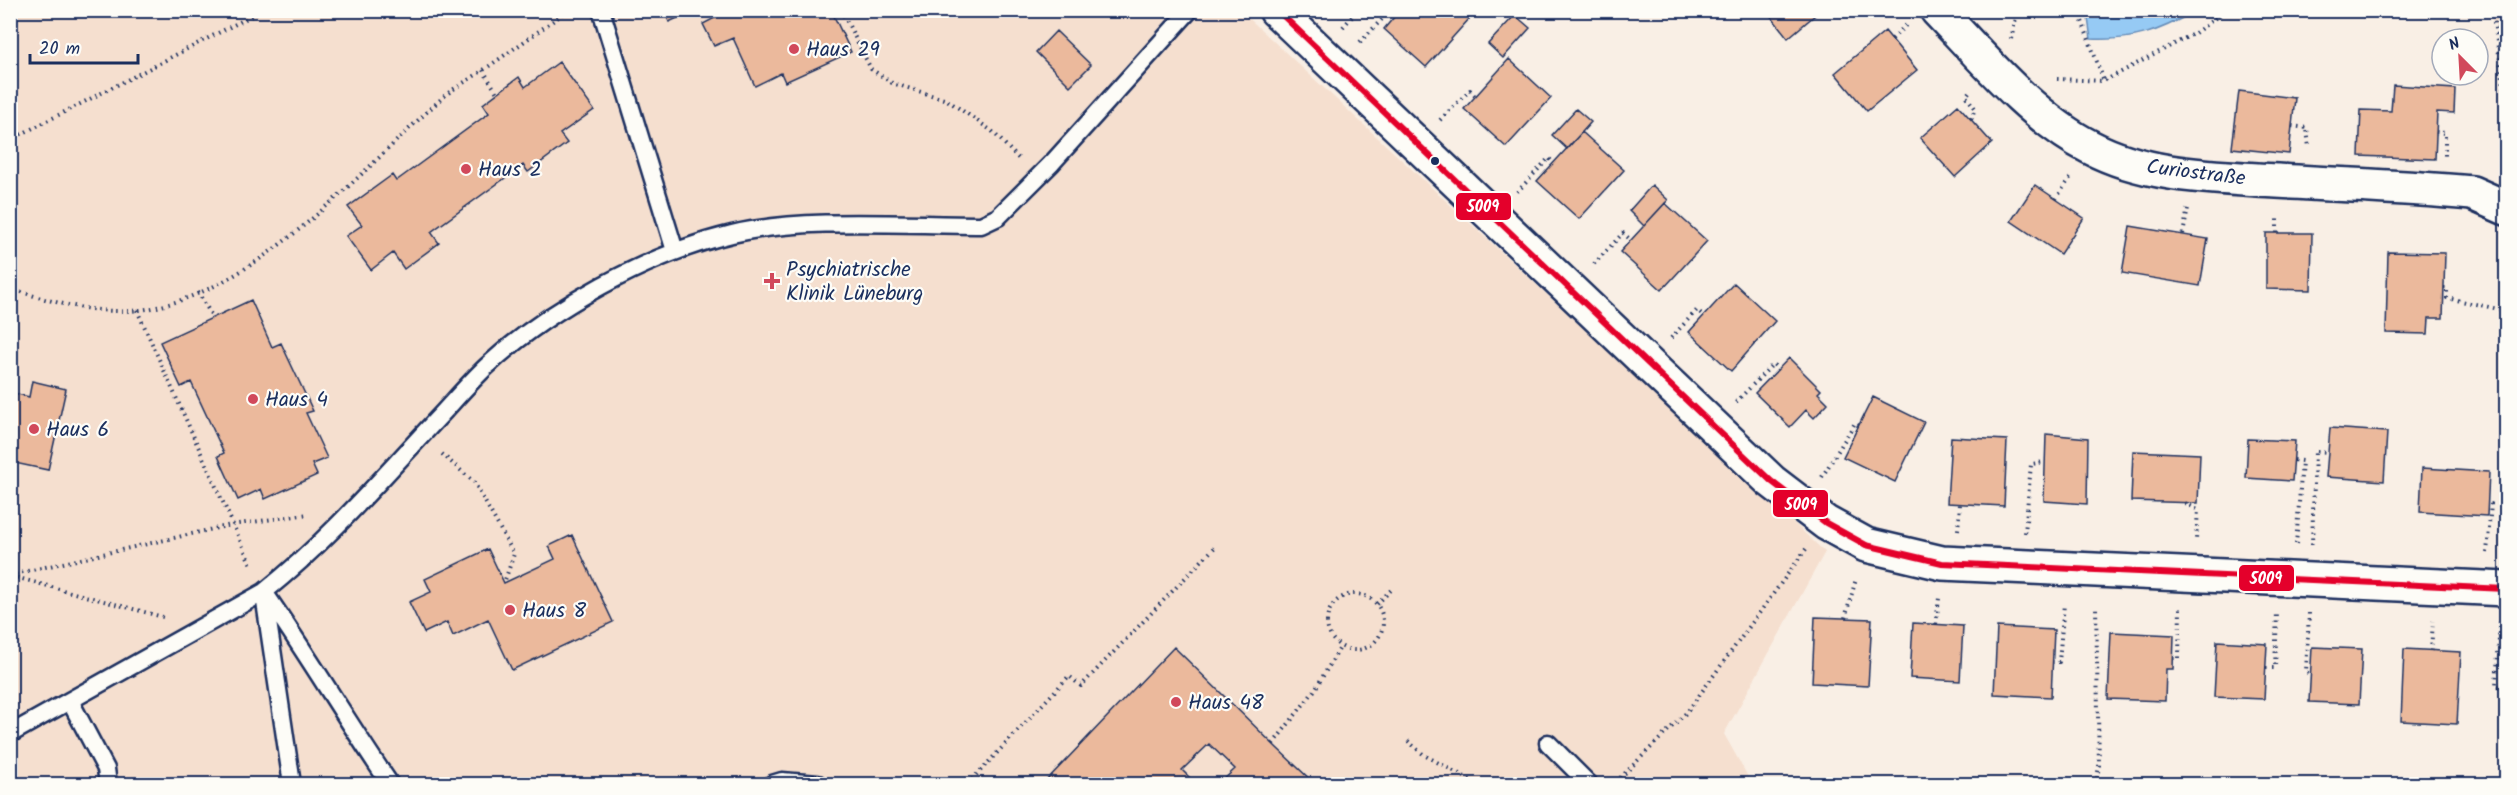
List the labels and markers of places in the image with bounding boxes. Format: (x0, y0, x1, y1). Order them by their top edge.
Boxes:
place label: Haus 29 (806, 34, 880, 67)
marker: Haus 29 (787, 42, 801, 56)
place label: Haus 2 (478, 154, 542, 187)
unlabelled marker (1429, 155, 1441, 167)
marker: Haus 2 (459, 162, 473, 176)
place label: Psychiatrische Klinik Lüneburg (786, 254, 923, 311)
marker: Psychiatrische Klinik Lüneburg (763, 272, 781, 290)
place label: Haus 4 (265, 384, 328, 417)
marker: Haus 4 (246, 392, 260, 406)
place label: Haus 6 (46, 414, 109, 447)
marker: Haus 6 (27, 422, 41, 436)
place label: Haus 8 (522, 595, 586, 628)
marker: Haus 8 (503, 603, 517, 617)
place label: Haus 48 (1188, 687, 1264, 720)
marker: Haus 48 (1169, 695, 1183, 709)

